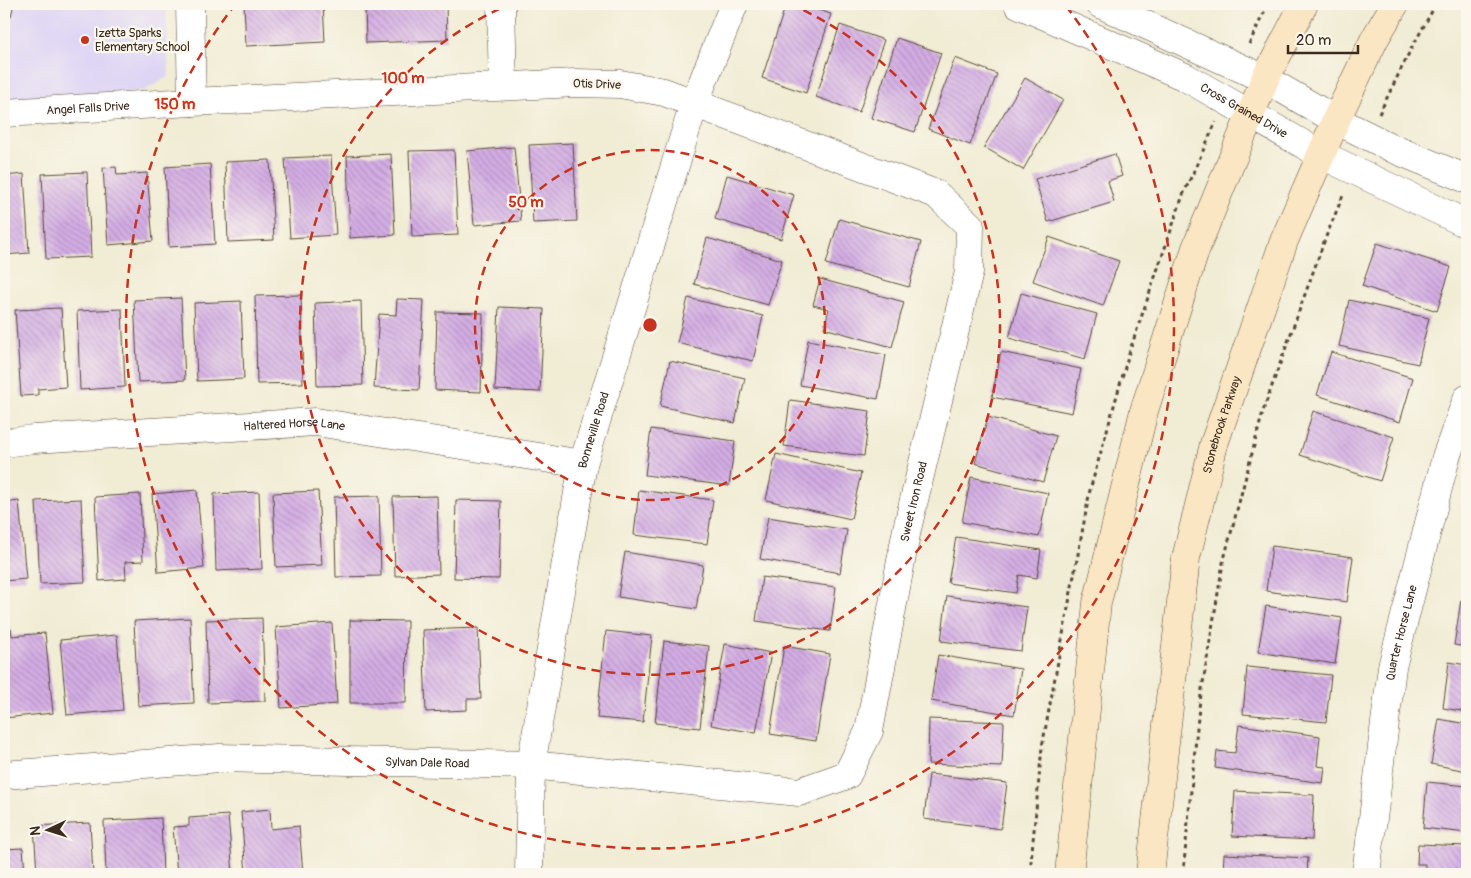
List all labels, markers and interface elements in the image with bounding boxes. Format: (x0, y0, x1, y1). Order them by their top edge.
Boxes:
scale bar (1288, 22, 1358, 54)
place label: Izetta Sparks Elementary School (95, 26, 190, 55)
text: 20 m (1296, 31, 1331, 50)
marker: Izetta Sparks Elementary School (79, 34, 91, 46)
text: 100 m (382, 69, 424, 88)
street label: Otis Drive (573, 76, 621, 93)
street label: Cross Grained Drive (1197, 80, 1290, 142)
text: 150 m (155, 95, 195, 114)
street label: Angel Falls Drive (46, 99, 130, 119)
text: 50 m (509, 193, 543, 212)
centre of rings (641, 316, 659, 334)
street label: Stonebrook Parkway (1200, 374, 1245, 475)
street label: Bonneville Road (575, 390, 613, 469)
street label: Haltered Horse Lane (243, 415, 346, 434)
street label: Sweet Iron Road (898, 460, 931, 543)
street label: Quarter Horse Lane (1383, 583, 1421, 681)
street label: Sylvan Dale Road (385, 755, 470, 772)
north arrow (22, 806, 72, 856)
text: N (27, 826, 44, 836)

